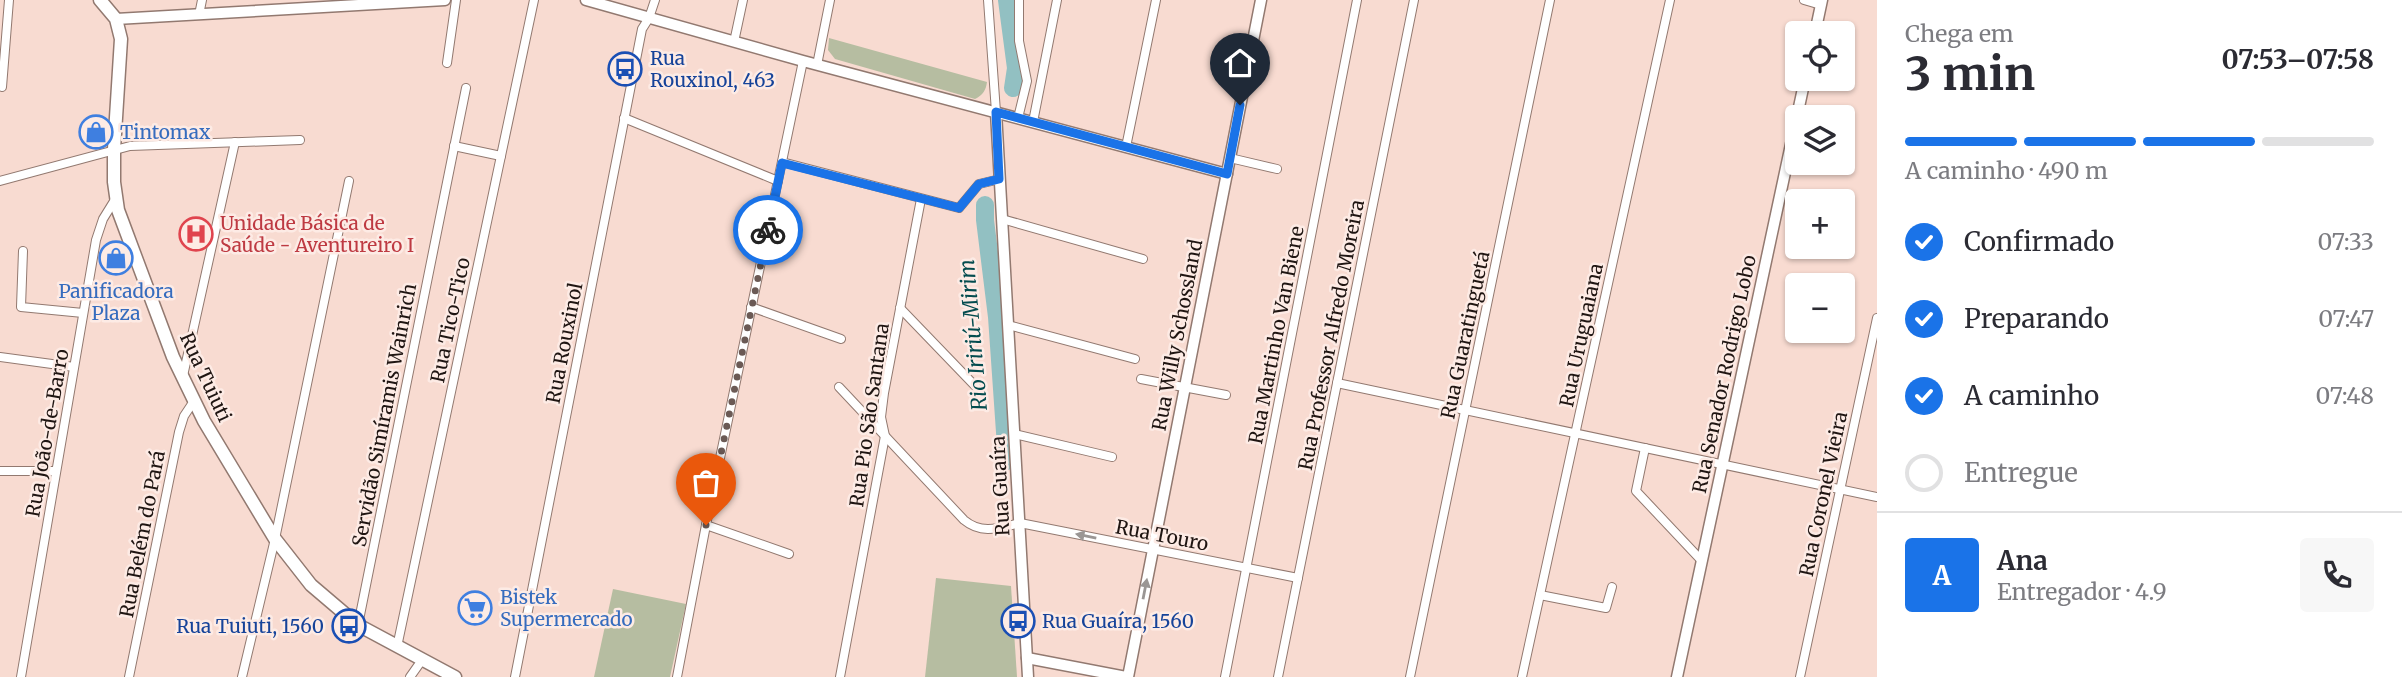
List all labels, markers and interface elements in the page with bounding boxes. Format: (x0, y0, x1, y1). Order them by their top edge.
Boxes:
text: Chega em (1905, 19, 2014, 48)
map controls (1785, 21, 1855, 343)
button: locate (1785, 21, 1855, 91)
pin (1210, 33, 1270, 105)
text: 07:53–07:58 (2222, 43, 2374, 76)
icon: home (1221, 44, 1259, 82)
text: 3 min (1905, 45, 2035, 103)
place label: Rua Rouxinol, 463 (650, 46, 775, 92)
bus stop icon: Rua Rouxinol, 463 (606, 50, 644, 88)
button: layers (1785, 105, 1855, 175)
shop icon: Tintomax (77, 113, 115, 151)
place label: Tintomax (120, 120, 211, 144)
text: A caminho · 490 m (1905, 156, 2108, 185)
button: + (1785, 189, 1855, 259)
courier (733, 195, 803, 265)
street label: Rua Professor Alfredo Moreira (1293, 198, 1369, 472)
place label: Unidade Básica de Saúde - Aventureiro I (220, 211, 414, 257)
icon: bike (749, 211, 787, 249)
hospital icon: Unidade Básica de Saúde - Aventureiro I (177, 215, 215, 253)
icon: check (1905, 223, 1943, 261)
street label: Rua Martinho Van Biene (1243, 224, 1309, 446)
text: Confirmado (1964, 225, 2114, 258)
text: 07:33 (2318, 227, 2374, 256)
street label: Rua Willy Schossland (1147, 237, 1207, 433)
shop icon: Panificadora Plaza (97, 239, 135, 277)
street label: Rua Guaratinguetá (1435, 249, 1495, 421)
street label: Rua Senador Rodrigo Lobo (1687, 253, 1761, 495)
street label: Rua Tico-Tico (425, 255, 475, 385)
water label: Rio Iririú-Mirim (953, 258, 993, 412)
street label: Rua Uruguaiana (1554, 261, 1608, 409)
button: − (1785, 273, 1855, 343)
place label: Panificadora Plaza (58, 279, 174, 325)
street label: Rua Rouxinol (541, 280, 587, 405)
street label: Servidão Simíramis Wainrich (347, 281, 421, 549)
icon: check (1905, 300, 1943, 338)
text: Preparando (1964, 302, 2109, 335)
text: 07:47 (2318, 304, 2374, 333)
street label: Rua Pio São Santana (844, 322, 894, 508)
street label: Rua Tuiuti (175, 328, 237, 426)
street label: Rua João-de-Barro (20, 347, 74, 519)
icon: check (1905, 377, 1943, 415)
text: A caminho (1964, 379, 2099, 412)
text: 07:48 (2315, 381, 2374, 410)
street label: Rua Coronel Vieira (1794, 409, 1852, 579)
street label: Rua Guaíra (985, 435, 1015, 537)
street label: Rua Belém do Pará (114, 448, 170, 620)
pin (676, 453, 736, 525)
text: Entregue (1964, 456, 2078, 489)
icon: bag (687, 464, 725, 502)
street label: Rua Touro (1114, 514, 1210, 556)
one-way arrow (1075, 530, 1097, 541)
button: phone (2300, 538, 2374, 612)
text: Ana (1997, 544, 2048, 577)
text: A (1933, 559, 1951, 592)
text: Entregador · 4.9 (1997, 577, 2167, 606)
one-way arrow (1140, 578, 1151, 600)
place label: Bistek Supermercado (500, 585, 633, 631)
supermarket icon: Bistek Supermercado (456, 589, 494, 627)
bus stop icon: Rua Guaíra, 1560 (999, 602, 1037, 640)
bus stop icon: Rua Tuiuti, 1560 (330, 607, 368, 645)
place label: Rua Guaíra, 1560 (1042, 609, 1194, 633)
place label: Rua Tuiuti, 1560 (176, 614, 324, 638)

